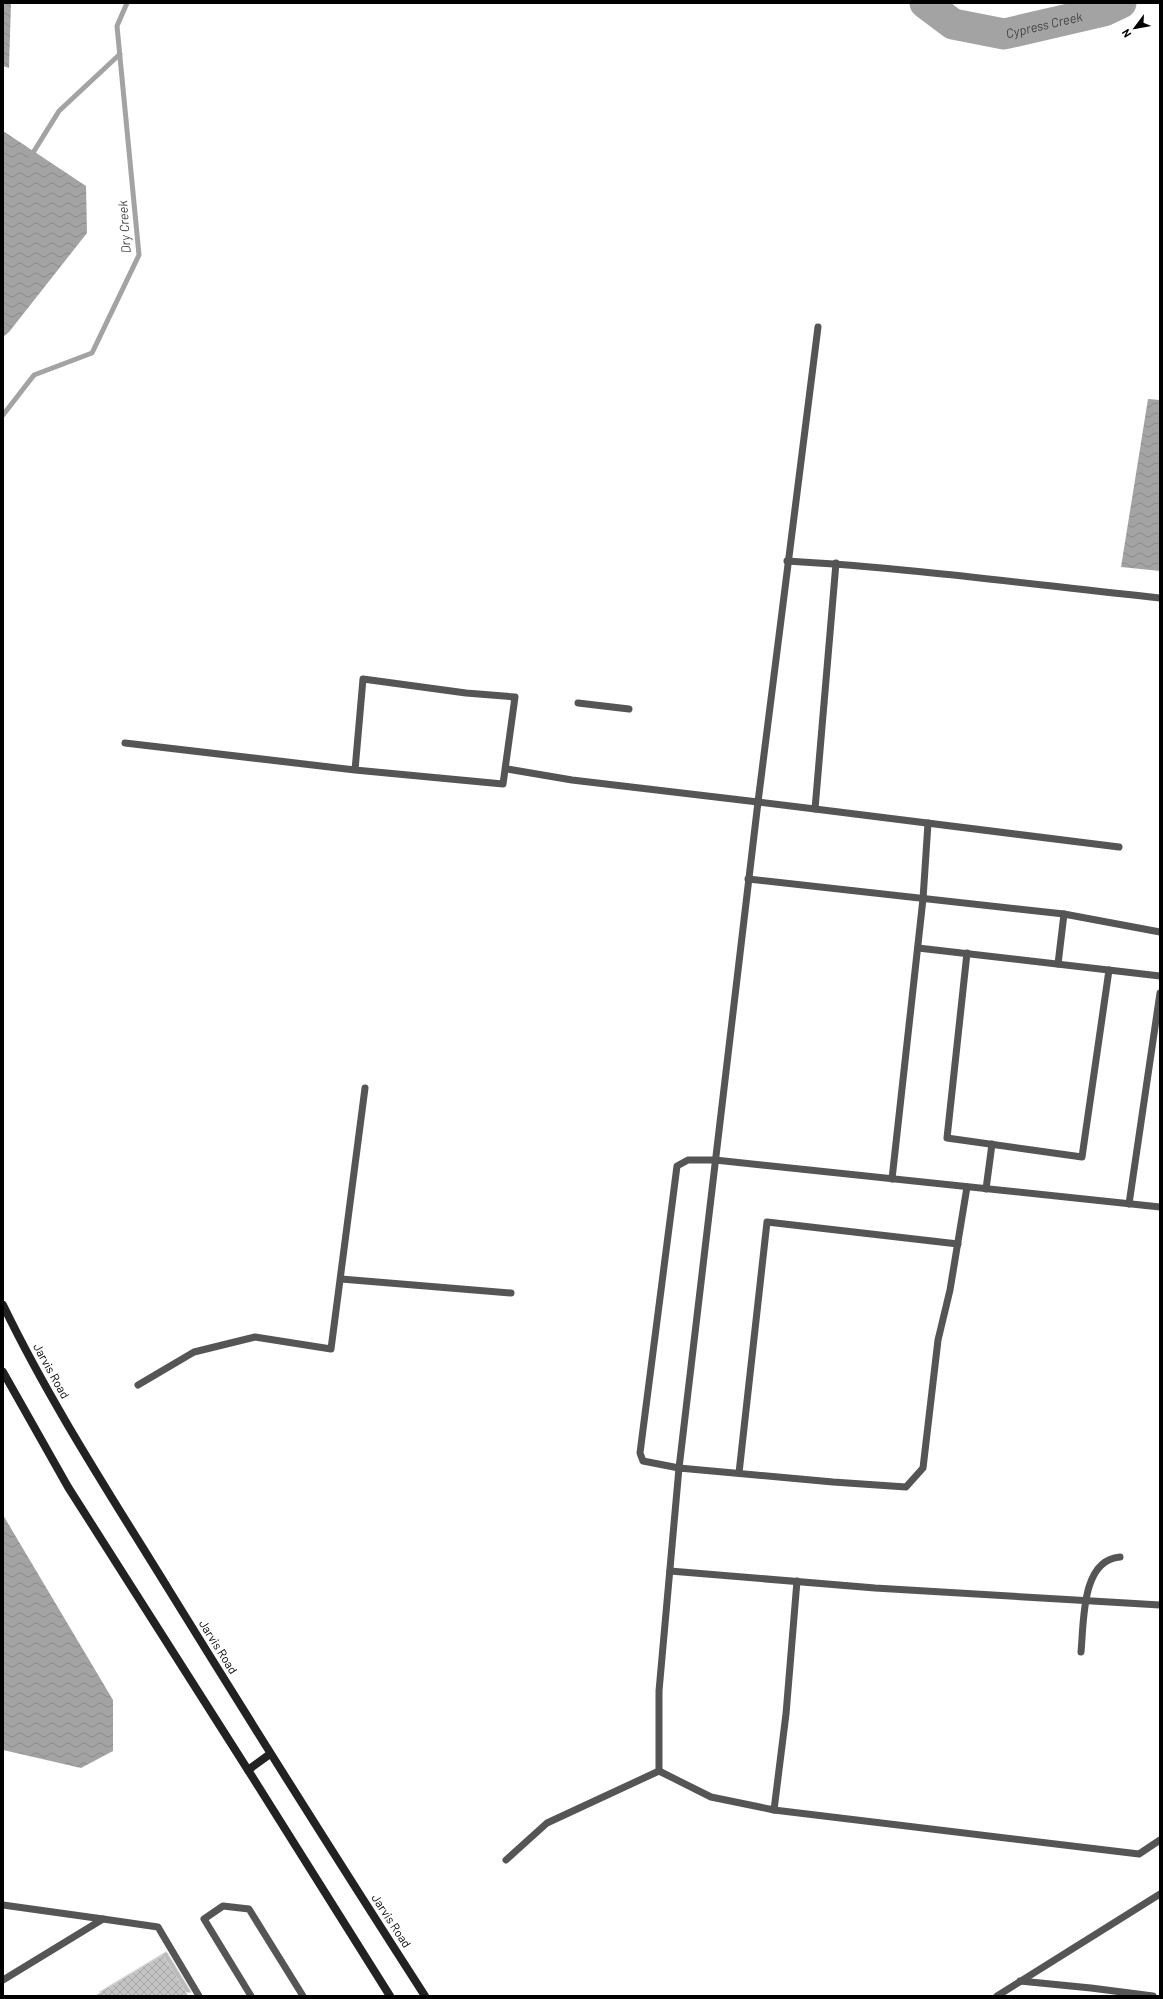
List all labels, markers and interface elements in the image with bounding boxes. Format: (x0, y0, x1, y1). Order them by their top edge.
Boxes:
water label: Cypress Creek (1004, 8, 1084, 41)
north arrow (1115, 8, 1155, 48)
text: N (1119, 27, 1134, 40)
water label: Dry Creek (114, 199, 134, 254)
street label: Jarvis Road (31, 1340, 73, 1401)
street label: Jarvis Road (197, 1617, 241, 1676)
street label: Jarvis Road (369, 1891, 414, 1950)

